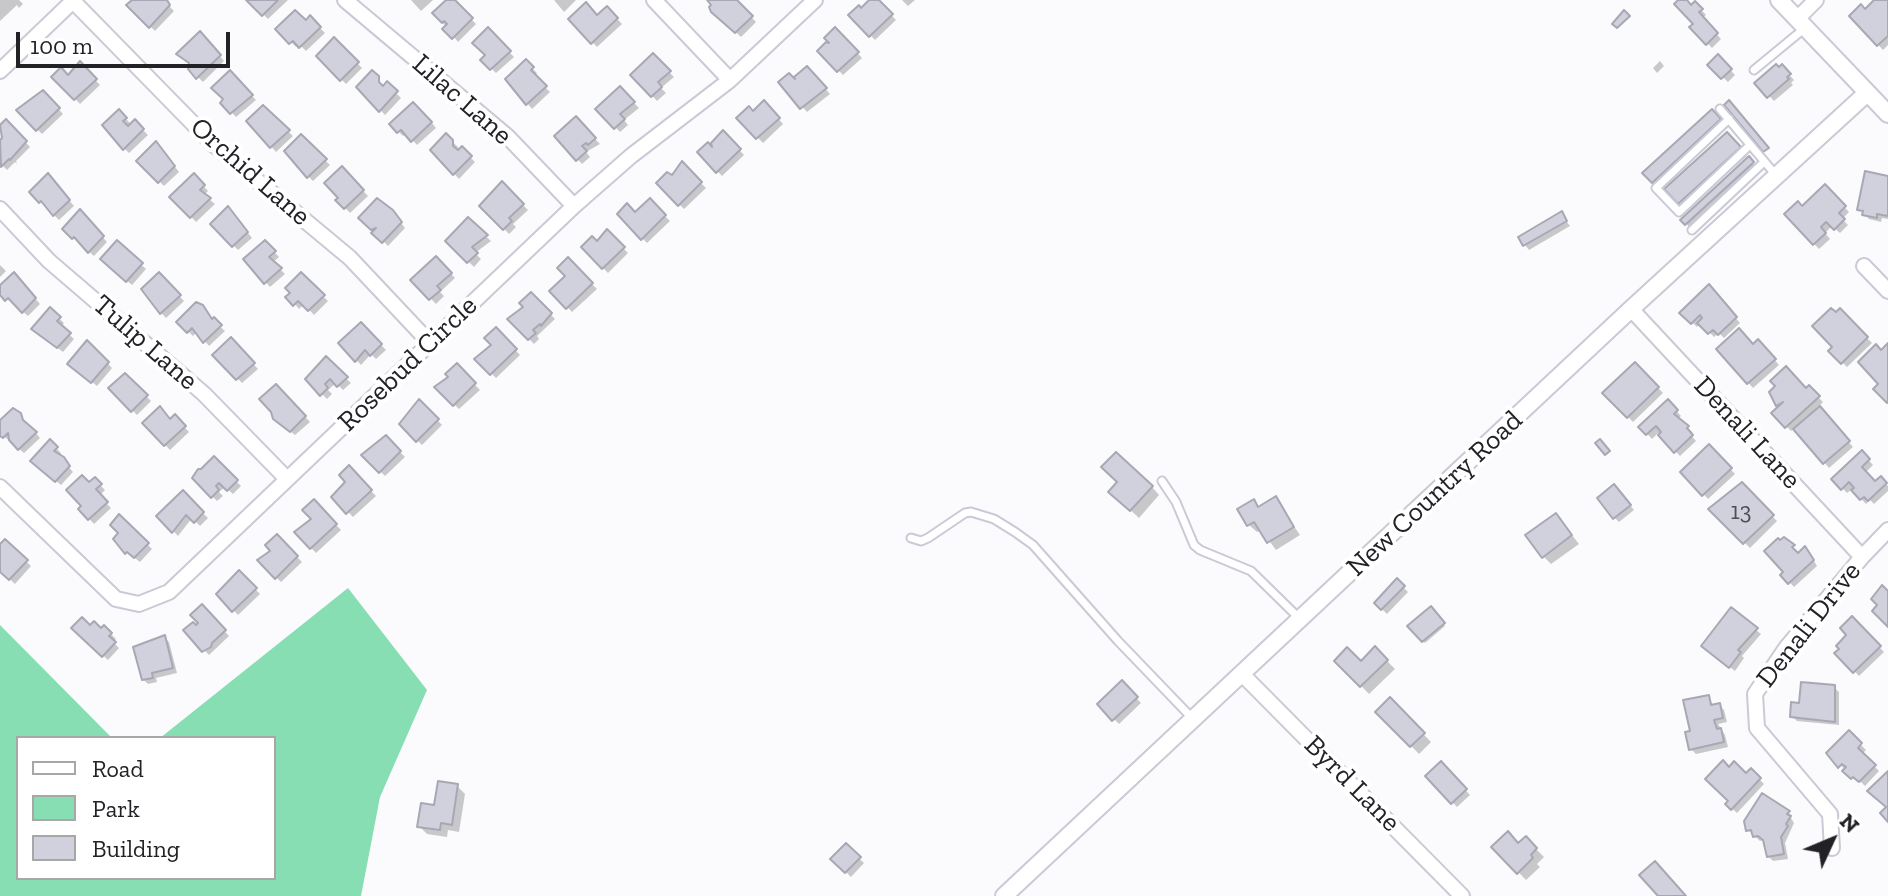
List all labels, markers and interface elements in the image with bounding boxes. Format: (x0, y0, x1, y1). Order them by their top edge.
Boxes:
scale bar (20, 16, 234, 66)
text: 100 m (30, 31, 93, 60)
street label: Lilac Lane (405, 48, 519, 152)
street label: Orchid Lane (183, 111, 317, 233)
street label: Tulip Lane (86, 288, 204, 398)
street label: Rosebud Circle (331, 289, 485, 439)
street label: Denali Lane (1686, 370, 1808, 496)
street label: New Country Road (1340, 404, 1530, 584)
house number: 13 (1731, 498, 1751, 526)
street label: Denali Drive (1750, 556, 1868, 694)
street label: Byrd Lane (1297, 729, 1407, 839)
legend (16, 736, 276, 880)
text: Road (92, 754, 144, 783)
text: Park (92, 794, 140, 823)
north arrow (1792, 800, 1872, 880)
text: N (1834, 808, 1865, 838)
text: Building (92, 834, 180, 863)

